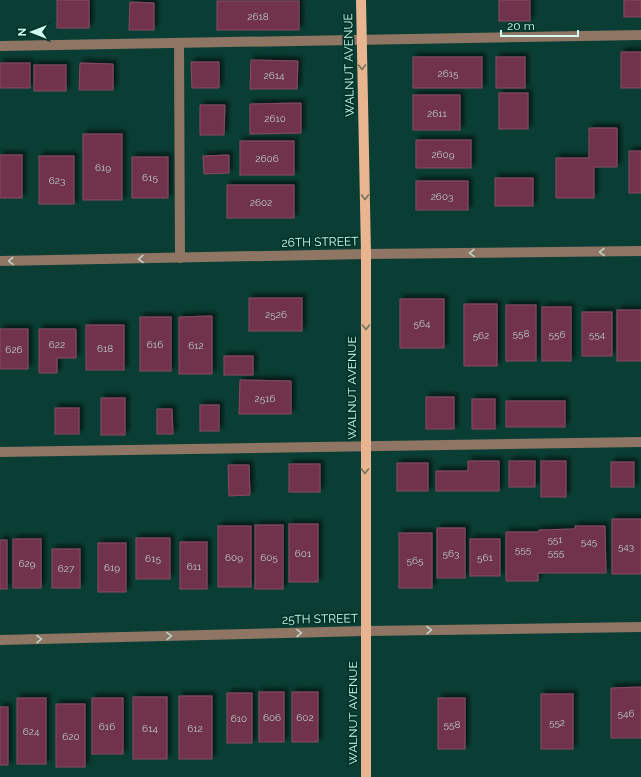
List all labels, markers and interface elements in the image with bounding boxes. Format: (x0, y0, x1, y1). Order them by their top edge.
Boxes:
house number: 2618 (247, 11, 269, 22)
north arrow (12, 12, 52, 52)
scale bar (501, 12, 578, 38)
street label: WALNUT AVENUE (341, 13, 357, 117)
text: 20 m (507, 19, 535, 33)
text: N (16, 28, 29, 36)
one-way arrow (358, 64, 366, 70)
house number: 2615 (438, 68, 459, 79)
house number: 2614 (264, 70, 285, 81)
house number: 2611 (427, 108, 448, 119)
house number: 2610 (264, 113, 286, 124)
house number: 2609 (431, 149, 455, 160)
house number: 2606 (255, 153, 279, 164)
house number: 619 (95, 162, 111, 173)
house number: 615 (142, 172, 158, 183)
house number: 623 (49, 175, 65, 186)
house number: 2603 (431, 191, 453, 202)
one-way arrow (360, 194, 369, 200)
house number: 2602 (250, 197, 272, 208)
street label: 26TH STREET (281, 234, 359, 250)
one-way arrow (599, 248, 605, 256)
one-way arrow (469, 249, 475, 257)
one-way arrow (138, 254, 144, 263)
one-way arrow (8, 257, 14, 265)
house number: 2526 (265, 309, 287, 320)
house number: 564 (414, 318, 431, 329)
one-way arrow (361, 324, 370, 330)
house number: 558 (513, 328, 529, 339)
house number: 556 (549, 329, 565, 340)
house number: 554 (589, 329, 606, 340)
house number: 562 (473, 330, 489, 341)
street label: WALNUT AVENUE (345, 336, 359, 440)
house number: 622 (49, 339, 65, 350)
house number: 616 (147, 339, 163, 350)
house number: 612 (188, 340, 204, 351)
house number: 618 (97, 343, 113, 354)
house number: 626 (5, 344, 23, 355)
house number: 2516 (255, 393, 275, 404)
one-way arrow (361, 468, 369, 474)
house number: 551 (547, 534, 563, 545)
house number: 545 (581, 536, 598, 547)
house number: 543 (618, 541, 634, 552)
house number: 555 (515, 544, 532, 555)
house number: 555 (548, 547, 565, 558)
house number: 601 (295, 548, 312, 559)
house number: 563 (443, 548, 459, 559)
house number: 609 (225, 552, 243, 563)
house number: 605 (260, 552, 278, 563)
house number: 561 (477, 552, 494, 563)
house number: 615 (145, 553, 161, 564)
house number: 565 (407, 555, 424, 566)
house number: 629 (18, 558, 36, 569)
house number: 611 (187, 561, 202, 572)
house number: 619 (104, 562, 120, 573)
house number: 627 (58, 563, 75, 574)
street label: 25TH STREET (282, 611, 359, 627)
one-way arrow (426, 626, 432, 634)
one-way arrow (296, 628, 302, 637)
one-way arrow (166, 631, 172, 640)
one-way arrow (36, 634, 42, 643)
street label: WALNUT AVENUE (346, 661, 360, 765)
house number: 546 (618, 708, 634, 719)
house number: 606 (263, 712, 281, 723)
house number: 602 (296, 712, 314, 723)
house number: 610 (231, 713, 247, 724)
house number: 552 (549, 717, 565, 728)
house number: 558 (444, 719, 460, 730)
house number: 616 (99, 721, 115, 732)
house number: 614 (142, 723, 158, 734)
house number: 612 (187, 723, 203, 734)
house number: 624 (23, 726, 40, 737)
house number: 620 (62, 731, 80, 742)

